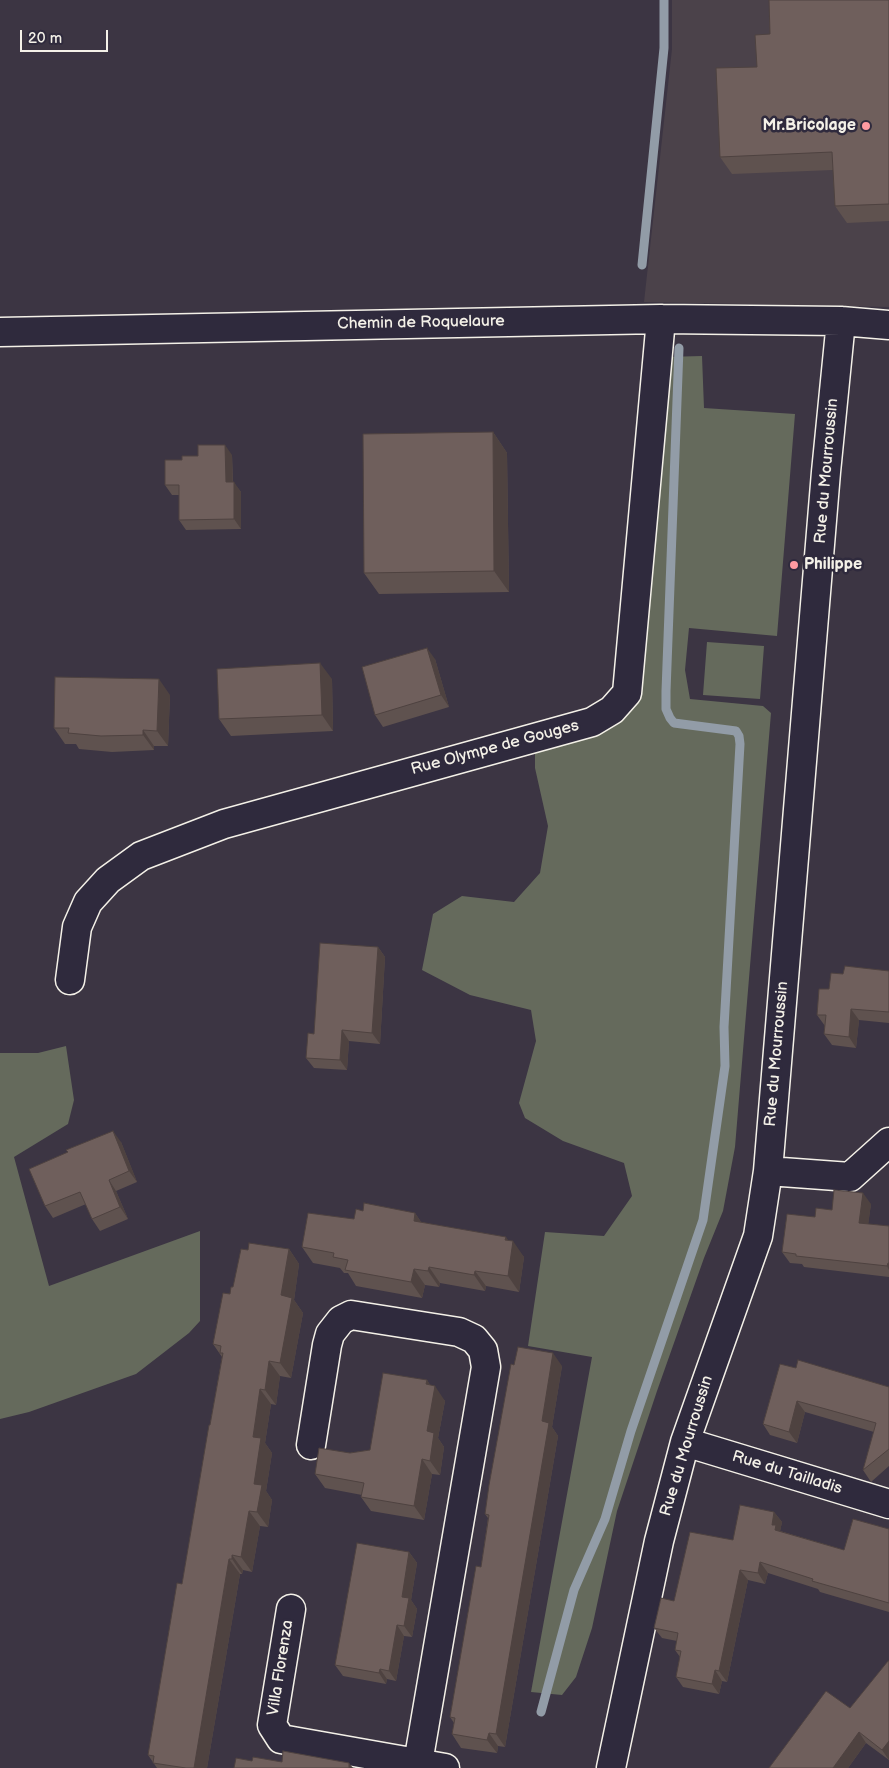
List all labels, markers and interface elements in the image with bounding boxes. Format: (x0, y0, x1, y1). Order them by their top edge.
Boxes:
scale bar (22, 20, 110, 52)
text: 20 m (28, 29, 62, 48)
place label: Mr.Bricolage (762, 116, 856, 136)
marker: Mr.Bricolage (860, 120, 872, 132)
street label: Chemin de Roquelaure (337, 312, 505, 334)
street label: Rue du Mourroussin (811, 398, 843, 544)
place label: Philippe (804, 555, 862, 575)
marker: Philippe (788, 559, 800, 571)
street label: Rue Olympe de Gouges (409, 716, 581, 780)
street label: Rue du Mourroussin (761, 981, 793, 1127)
street label: Rue du Mourroussin (657, 1373, 717, 1519)
street label: Rue du Tailladis (730, 1447, 844, 1499)
street label: Villa Florenza (264, 1619, 298, 1717)

